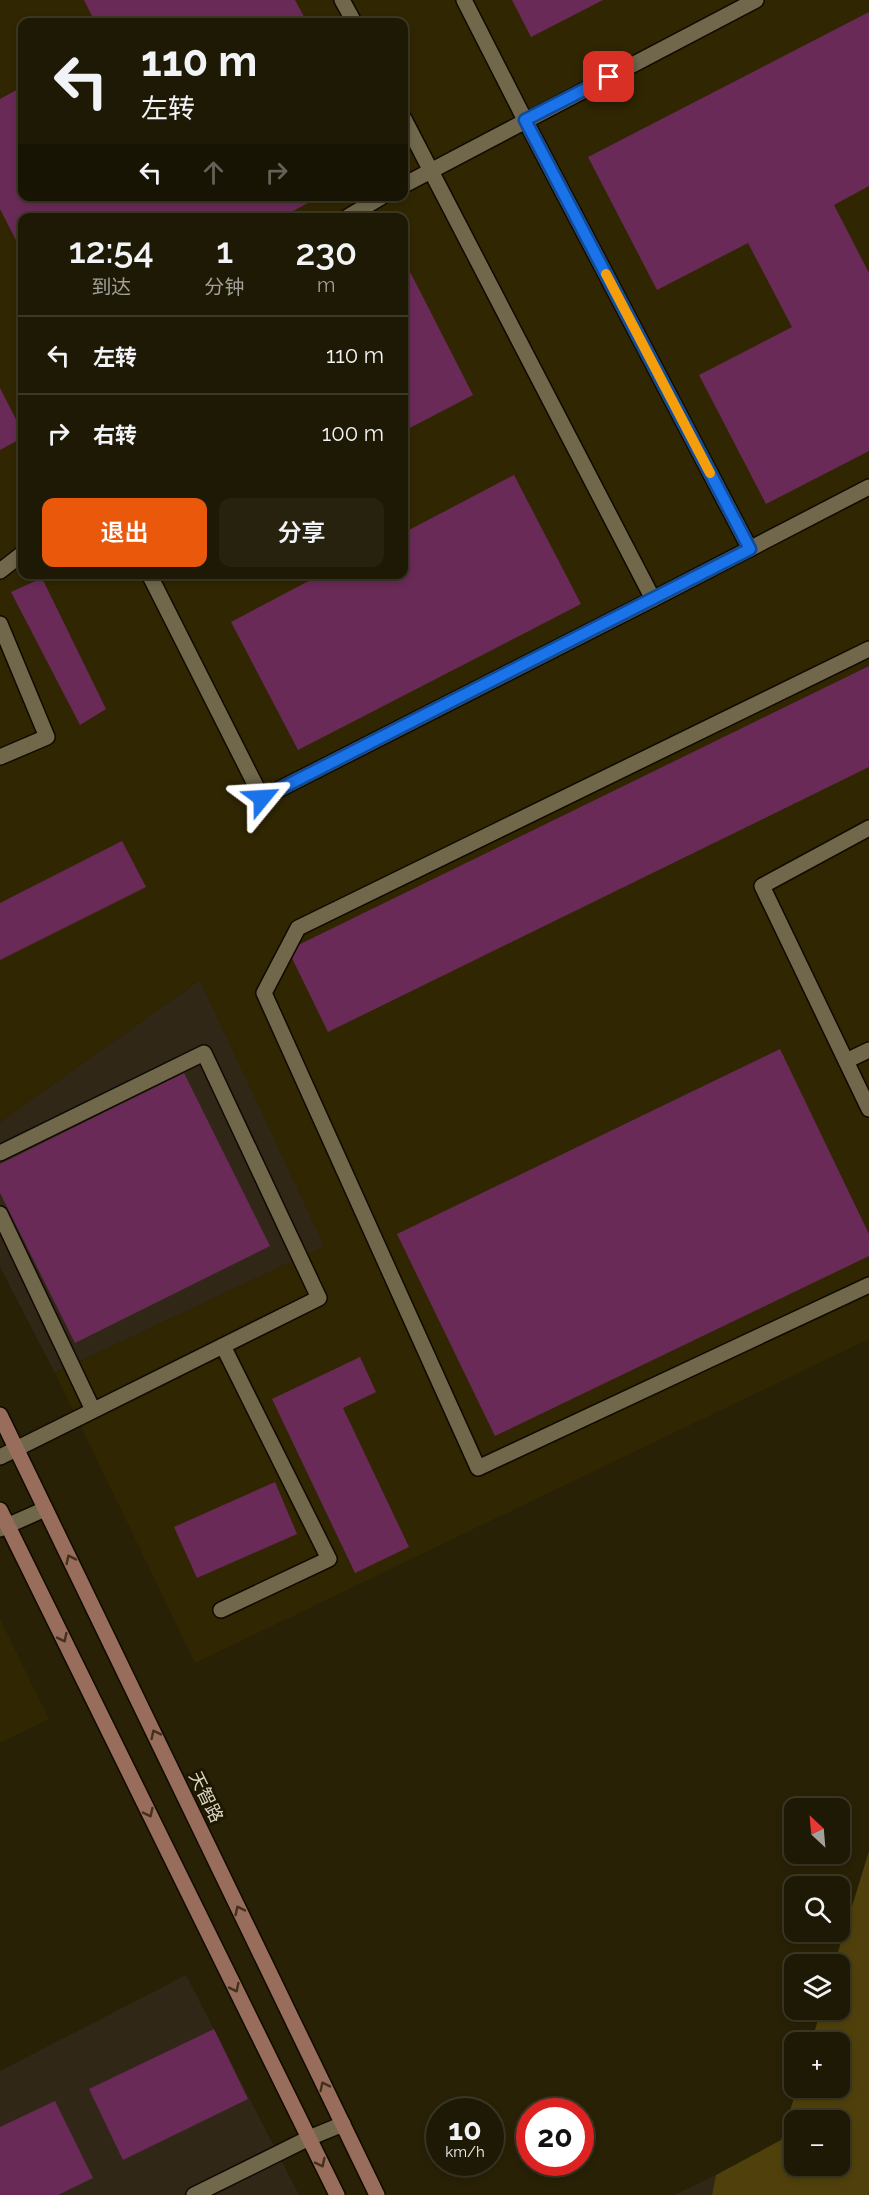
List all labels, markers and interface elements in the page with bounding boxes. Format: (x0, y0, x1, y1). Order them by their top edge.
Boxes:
text: 110 m (141, 37, 257, 86)
icon: left (42, 42, 120, 120)
pin (583, 51, 634, 102)
icon: arrive (592, 60, 625, 93)
text: 左转 (141, 93, 195, 124)
icon: left (134, 156, 167, 189)
icon: ahead (197, 156, 230, 189)
icon: right (260, 156, 293, 189)
text: 12:54 (69, 229, 154, 271)
text: 1 (216, 229, 233, 271)
text: 230 (295, 231, 357, 273)
text: m (317, 273, 335, 297)
text: 到达 (91, 275, 131, 299)
text: 分钟 (205, 275, 245, 299)
icon: left (42, 339, 75, 372)
text: 110 m (326, 342, 384, 368)
text: 左转 (93, 344, 137, 370)
icon: right (42, 417, 75, 450)
text: 100 m (322, 420, 384, 446)
text: 右转 (93, 422, 137, 448)
button: 退出 (42, 498, 207, 567)
button: 分享 (219, 498, 384, 567)
position arrow (230, 766, 294, 830)
one-way arrow (65, 1554, 77, 1565)
one-way arrow (55, 1632, 67, 1643)
one-way arrow (150, 1730, 162, 1741)
street label: 天智路 (185, 1768, 228, 1826)
north arrow (784, 1798, 850, 1864)
map controls (784, 1798, 850, 2176)
one-way arrow (141, 1807, 153, 1818)
button: search (784, 1876, 850, 1942)
one-way arrow (235, 1906, 247, 1917)
button: layers (784, 1954, 850, 2020)
one-way arrow (228, 1982, 239, 1992)
button: + (784, 2032, 850, 2098)
one-way arrow (320, 2081, 332, 2092)
speed limit sign: 20 (516, 2098, 594, 2176)
button: − (784, 2110, 850, 2176)
text: 10 (448, 2112, 482, 2147)
text: km/h (445, 2143, 485, 2161)
one-way arrow (314, 2156, 326, 2167)

